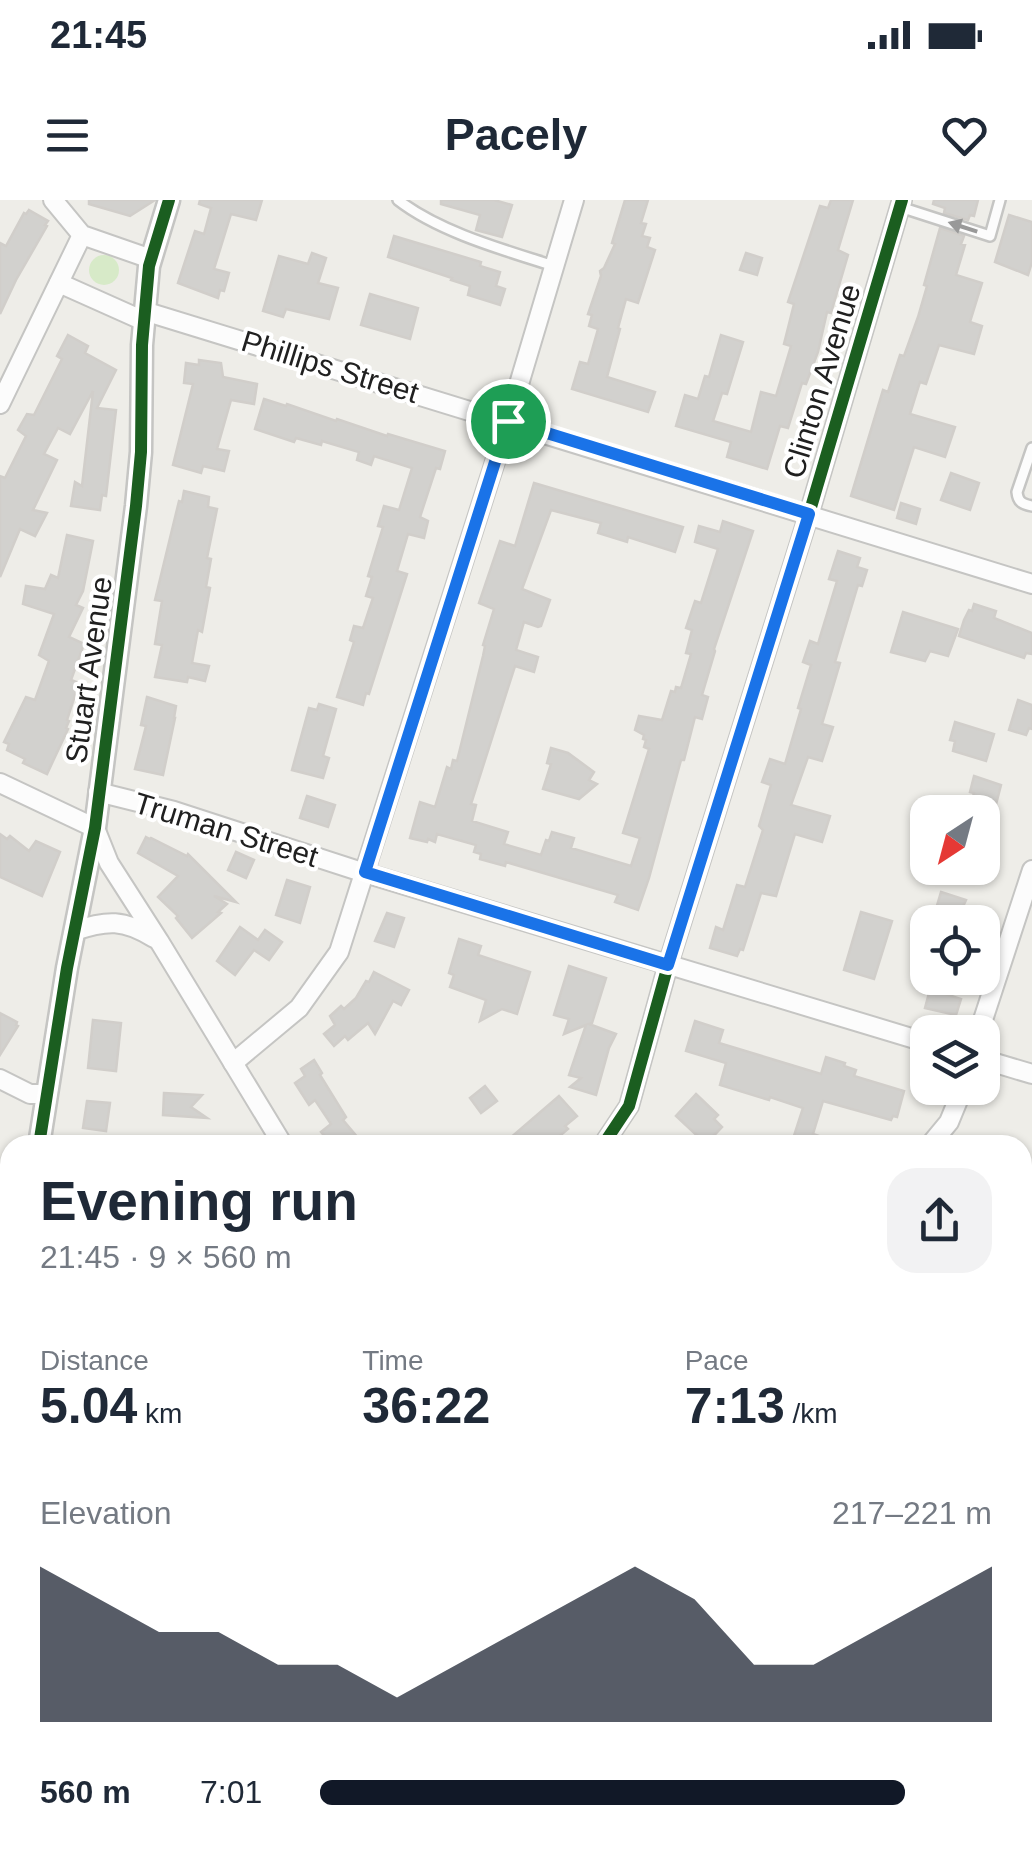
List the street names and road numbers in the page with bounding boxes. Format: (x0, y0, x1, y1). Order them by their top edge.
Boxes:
street label: Clinton Avenue (776, 280, 867, 482)
street label: Phillips Street (238, 324, 423, 409)
street label: Stuart Avenue (59, 575, 118, 765)
street label: Truman Street (130, 786, 323, 873)

